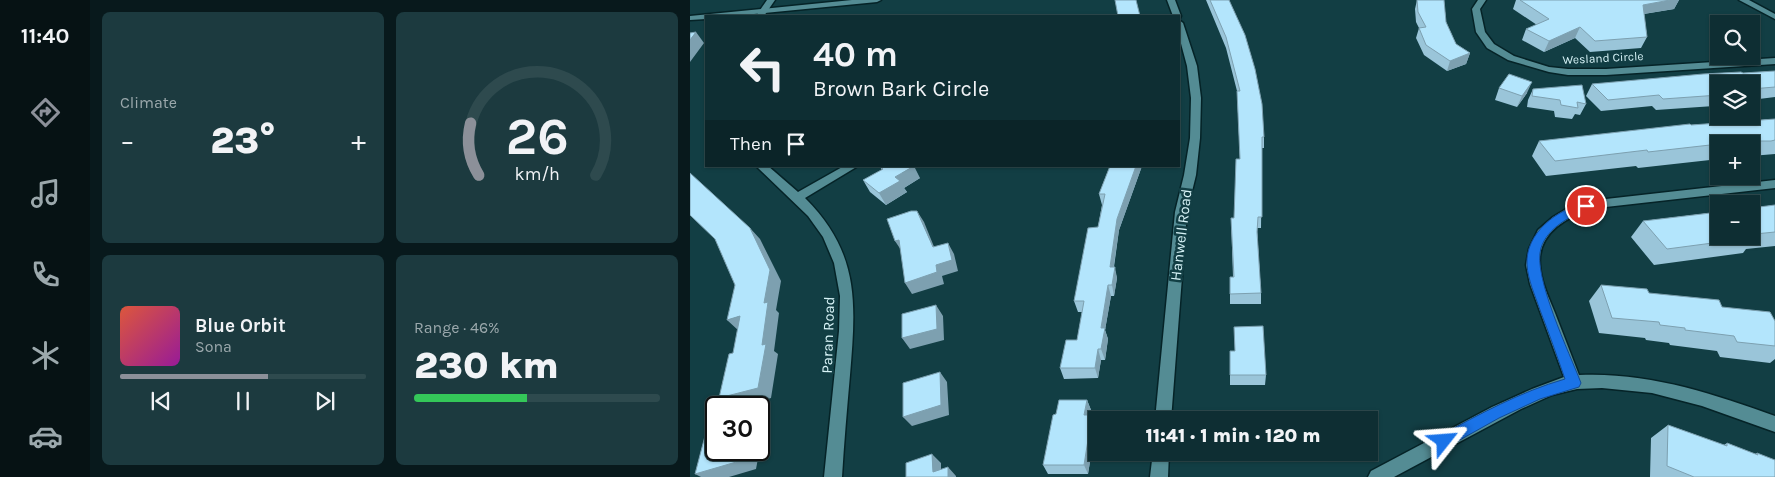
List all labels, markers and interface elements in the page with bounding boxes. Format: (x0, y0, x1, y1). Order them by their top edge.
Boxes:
map controls (1710, 15, 1760, 245)
button: search (1710, 15, 1760, 65)
text: 11:40 (21, 23, 69, 49)
text: 40 m (813, 34, 898, 75)
icon: left (730, 35, 795, 100)
street label: Wesland Circle (1562, 49, 1644, 67)
button: layers (1710, 75, 1760, 125)
text: Brown Bark Circle (813, 76, 989, 102)
text: Climate (120, 93, 177, 112)
icon: directions (28, 95, 63, 130)
text: 26 (505, 106, 569, 167)
text: 23° (210, 118, 276, 163)
text: − (120, 124, 135, 157)
text: + (351, 124, 366, 157)
icon: arrive (782, 130, 810, 158)
text: Then (730, 133, 772, 155)
button: + (1710, 135, 1760, 185)
text: km/h (514, 164, 560, 185)
icon: music (28, 176, 63, 211)
pin (1565, 185, 1607, 227)
street label: Hanwell Road (1166, 188, 1196, 282)
icon: arrive (1572, 192, 1600, 220)
button: − (1710, 195, 1760, 245)
icon: phone (28, 257, 63, 292)
street label: Paran Road (818, 296, 838, 374)
text: Blue Orbit (195, 315, 286, 337)
text: Range · 46% (414, 318, 500, 337)
text: Sona (195, 337, 232, 356)
icon: climate (28, 338, 63, 373)
text: 230 km (414, 343, 559, 388)
icon: previous (147, 387, 175, 415)
icon: pause (229, 387, 257, 415)
icon: next (311, 387, 339, 415)
speed limit sign: 30 (705, 396, 770, 461)
position arrow (1417, 414, 1469, 466)
icon: car (28, 419, 63, 454)
text: 11:41 · 1 min · 120 m (1145, 425, 1321, 447)

